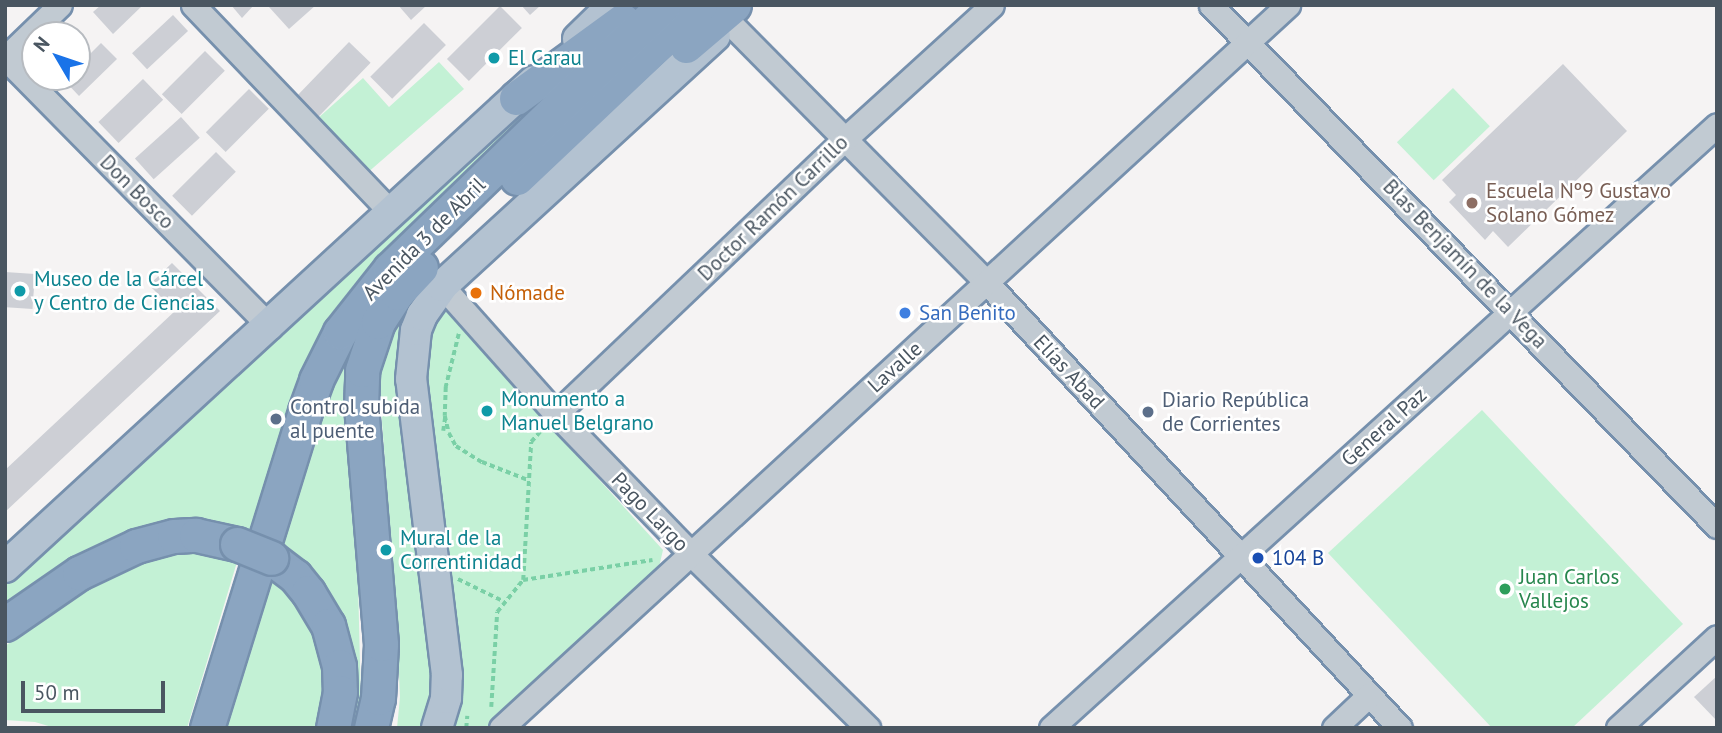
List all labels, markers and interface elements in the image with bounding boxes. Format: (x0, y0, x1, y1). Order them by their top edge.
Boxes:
north arrow (21, 21, 91, 91)
text: N (28, 32, 54, 56)
place label: El Carau (508, 45, 582, 71)
marker: El Carau (486, 50, 502, 66)
street label: Doctor Ramón Carrillo (693, 130, 853, 286)
street label: Don Bosco (95, 150, 179, 234)
street label: Avenida 3 de Abril (357, 172, 491, 306)
street label: Blas Benjamín de la Vega (1377, 174, 1553, 354)
place label: Escuela Nº9 Gustavo Solano Gómez (1486, 178, 1671, 228)
marker: Escuela Nº9 Gustavo Solano Gómez (1464, 195, 1480, 211)
place label: Museo de la Cárcel y Centro de Ciencias (34, 266, 216, 316)
place label: Nómade (490, 280, 565, 306)
marker: Museo de la Cárcel y Centro de Ciencias (12, 283, 28, 299)
marker: Nómade (468, 285, 484, 301)
place label: San Benito (919, 300, 1016, 326)
marker: San Benito (897, 305, 913, 321)
street label: Elías Abad (1028, 329, 1110, 415)
street label: Lavalle (863, 336, 927, 398)
street label: General Paz (1336, 382, 1432, 472)
place label: Monumento a Manuel Belgrano (501, 386, 654, 436)
place label: Diario República de Corrientes (1162, 387, 1309, 437)
place label: Control subida al puente (290, 394, 420, 444)
marker: Monumento a Manuel Belgrano (479, 403, 495, 419)
marker: Diario República de Corrientes (1140, 404, 1156, 420)
marker: Control subida al puente (268, 411, 284, 427)
street label: Pago Largo (606, 467, 694, 557)
place label: Mural de la Correntinidad (400, 525, 522, 575)
marker: Mural de la Correntinidad (378, 542, 394, 558)
place label: 104 B (1272, 545, 1324, 571)
marker: 104 B (1250, 550, 1266, 566)
place label: Juan Carlos Vallejos (1519, 564, 1619, 614)
marker: Juan Carlos Vallejos (1497, 581, 1513, 597)
scale bar (24, 666, 168, 710)
text: 50 m (34, 679, 80, 706)

